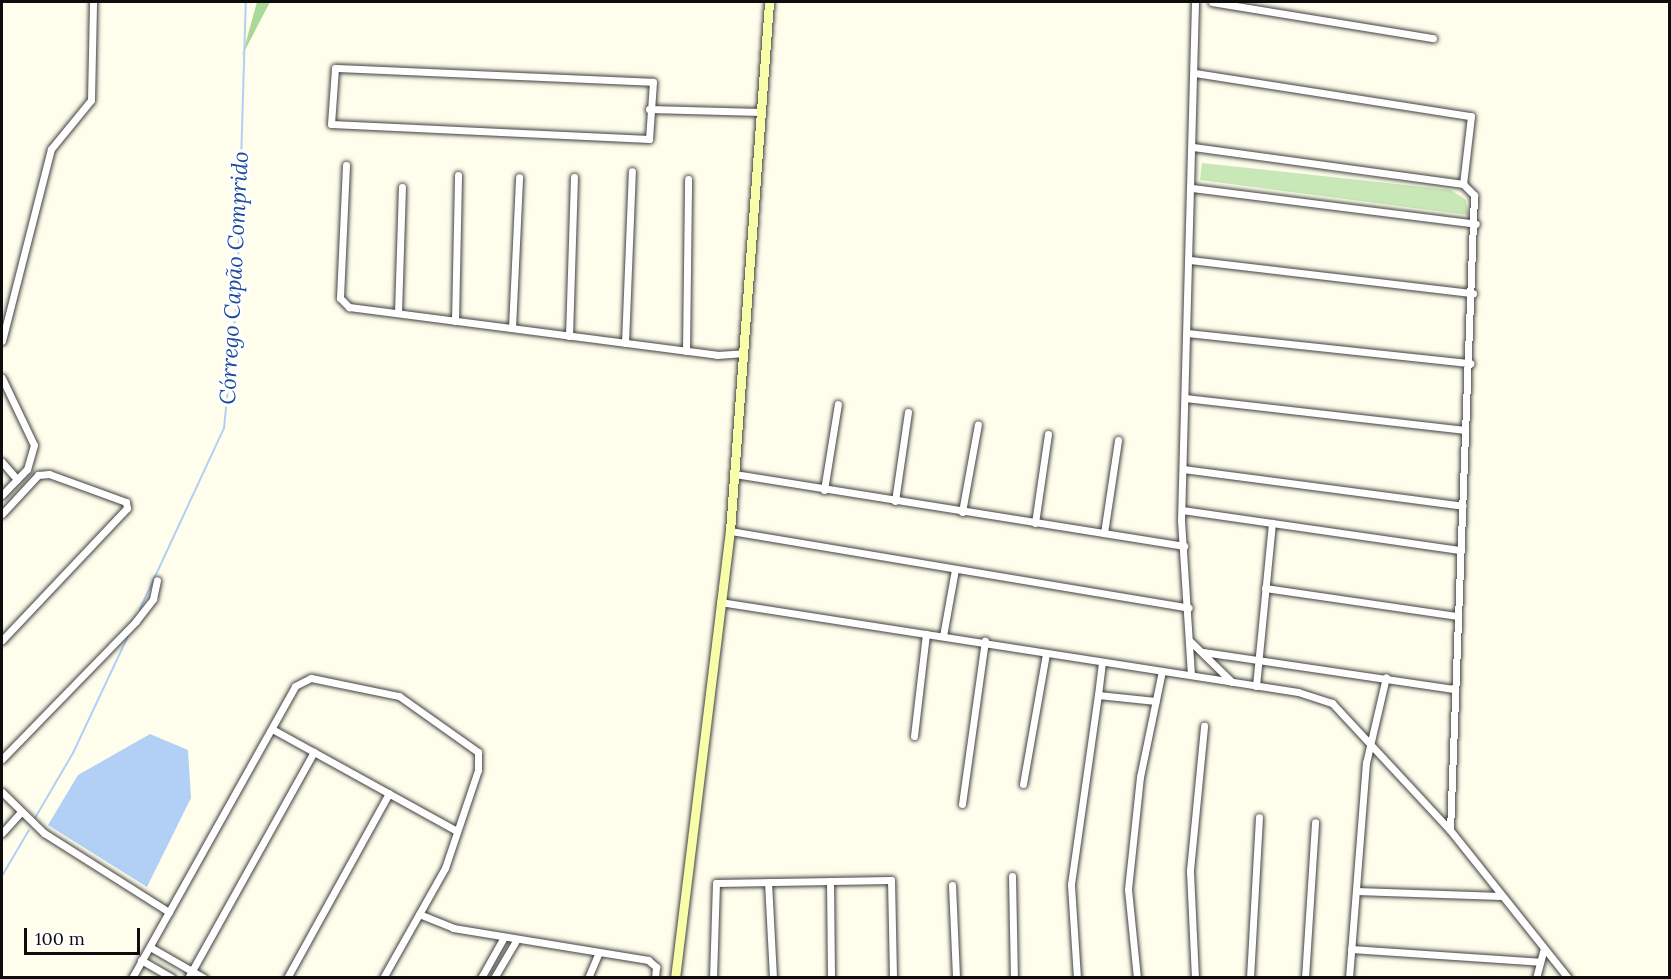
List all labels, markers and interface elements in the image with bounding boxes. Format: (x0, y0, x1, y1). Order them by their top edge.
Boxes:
water label: Córrego Capão Comprido (214, 151, 254, 405)
scale bar (27, 916, 142, 954)
text: 100 m (35, 927, 85, 950)

